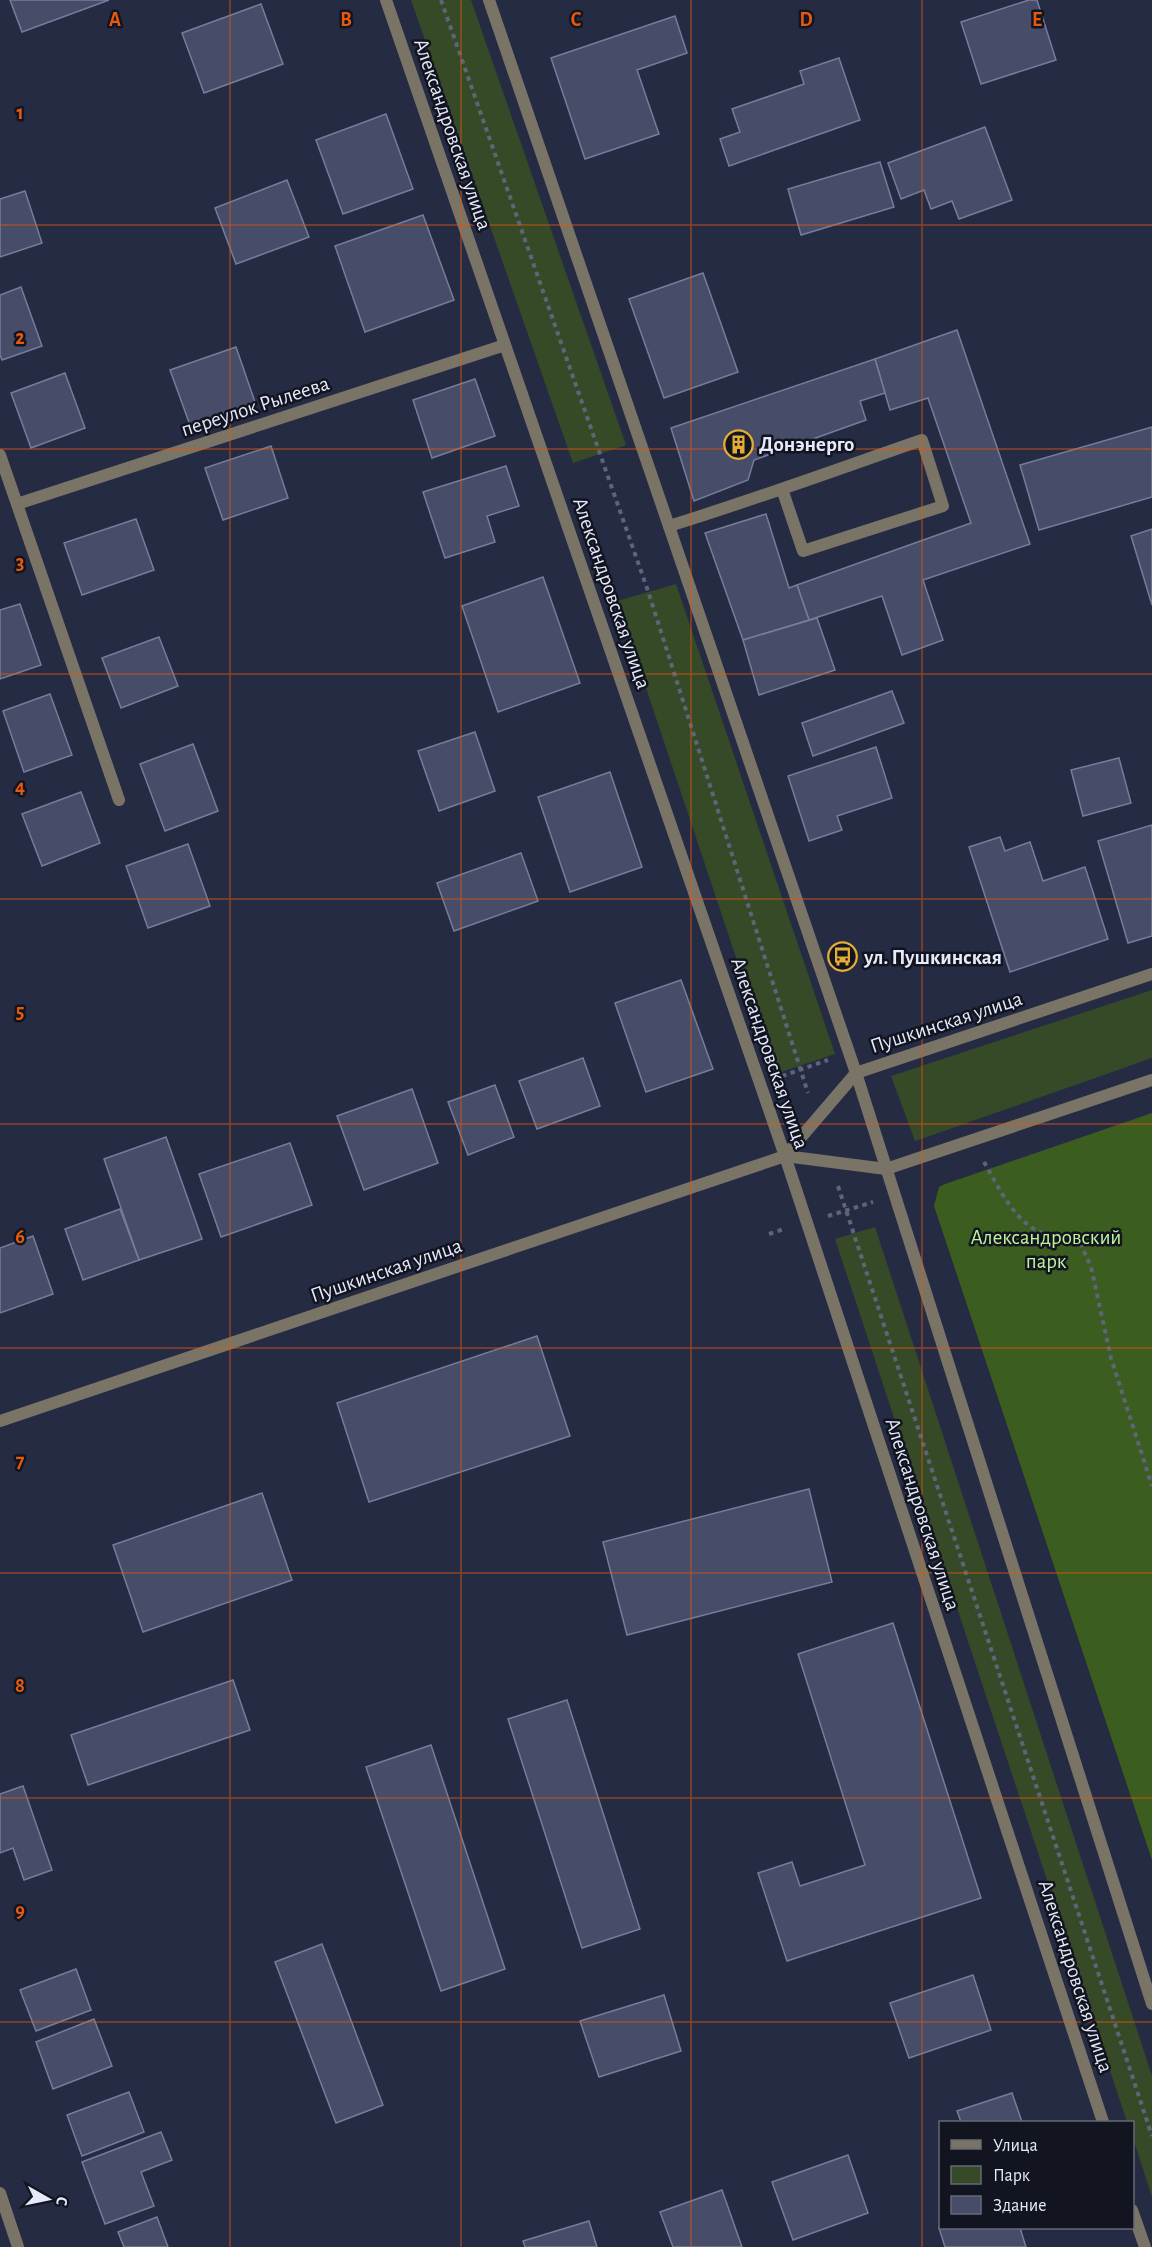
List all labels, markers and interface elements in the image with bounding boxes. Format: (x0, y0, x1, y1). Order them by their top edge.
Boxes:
text: A (109, 10, 121, 30)
text: B (340, 10, 352, 30)
text: C (571, 10, 582, 30)
text: D (799, 10, 813, 30)
text: E (1032, 10, 1042, 30)
street label: Александровская улица (410, 36, 495, 233)
text: 1 (16, 103, 24, 123)
text: 2 (15, 328, 25, 348)
street label: переулок Рылеева (178, 372, 332, 440)
building icon: Донэнерго (722, 428, 754, 460)
place label: Донэнерго (759, 434, 854, 455)
street label: Александровская улица (569, 495, 654, 692)
text: 3 (16, 553, 24, 573)
text: 4 (15, 777, 25, 797)
bus stop icon: ул. Пушкинская (827, 941, 859, 973)
place label: ул. Пушкинская (863, 947, 1002, 968)
street label: Александровская улица (727, 955, 812, 1152)
street label: Пушкинская улица (867, 988, 1025, 1057)
text: 5 (16, 1002, 24, 1022)
text: 6 (15, 1227, 25, 1247)
park label: Александровский парк (971, 1227, 1121, 1272)
street label: Пушкинская улица (308, 1235, 465, 1306)
street label: Александровская улица (881, 1415, 964, 1613)
text: 7 (16, 1451, 25, 1471)
text: 8 (15, 1676, 25, 1696)
street label: Александровская улица (1034, 1877, 1117, 2075)
text: 9 (15, 1901, 25, 1921)
legend (939, 2121, 1134, 2229)
text: Улица (993, 2137, 1038, 2155)
text: Парк (993, 2167, 1031, 2185)
north arrow (18, 2169, 78, 2229)
text: С (53, 2196, 70, 2207)
text: Здание (993, 2197, 1047, 2215)

